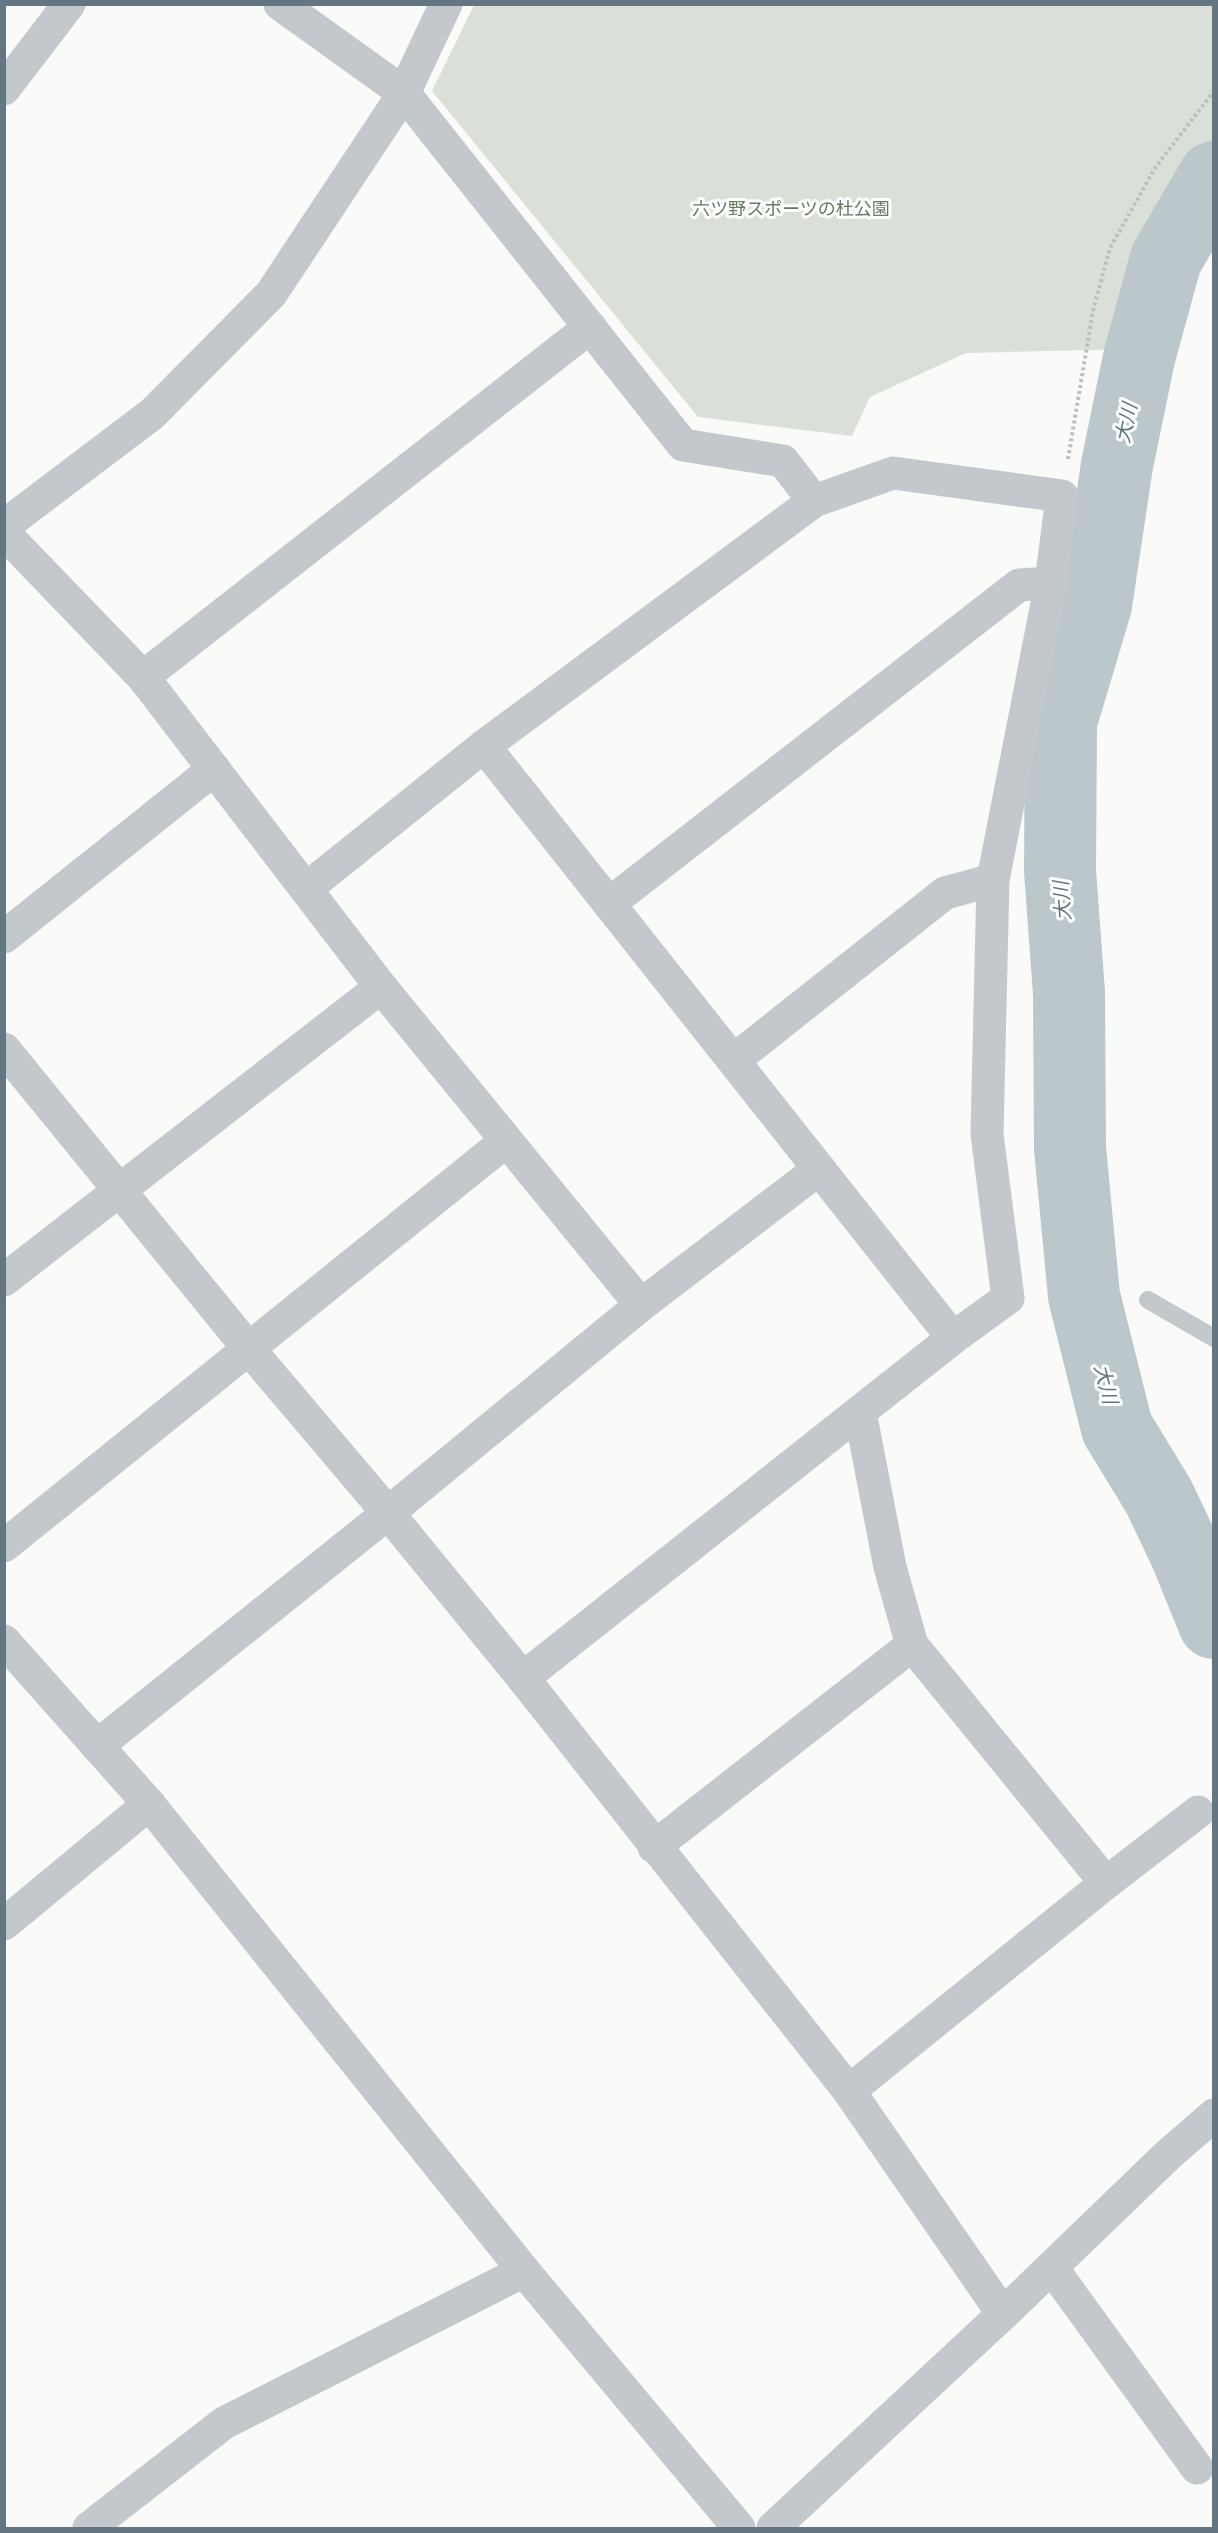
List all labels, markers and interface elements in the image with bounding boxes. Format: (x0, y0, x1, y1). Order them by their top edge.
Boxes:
park label: 六ツ野スポーツの杜公園 (692, 197, 890, 219)
water label: 大川 (1109, 399, 1141, 445)
water label: 大川 (1047, 878, 1074, 922)
water label: 大川 (1090, 1361, 1124, 1408)

